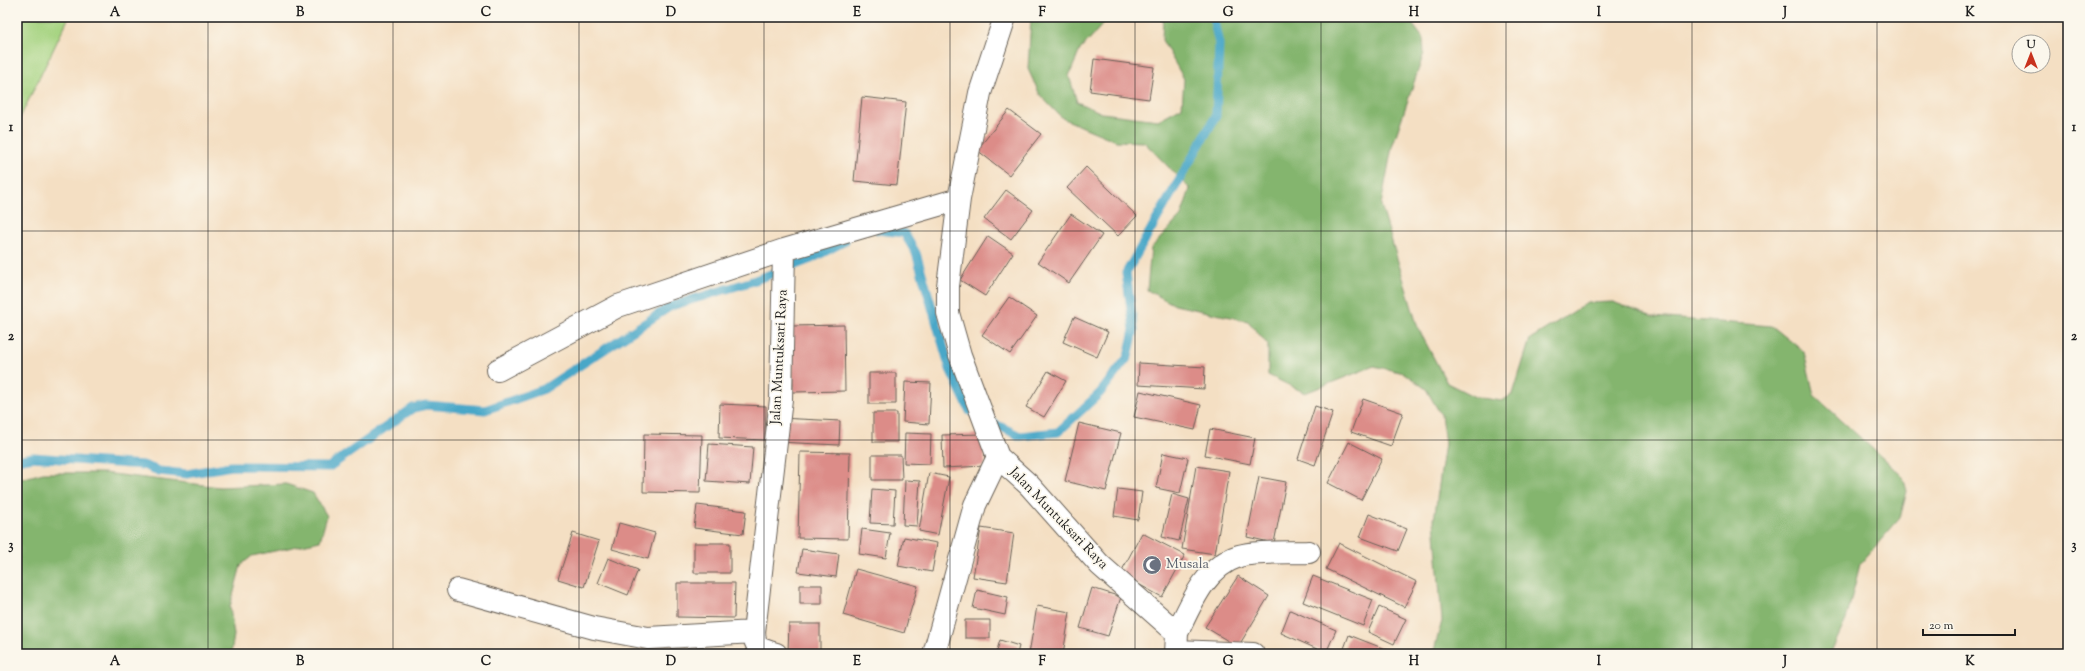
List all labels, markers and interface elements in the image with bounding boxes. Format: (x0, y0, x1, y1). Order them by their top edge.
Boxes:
text: A (110, 4, 121, 22)
text: B (296, 4, 305, 22)
text: C (481, 4, 491, 22)
text: D (666, 4, 676, 22)
text: E (853, 4, 861, 22)
text: F (1038, 4, 1046, 22)
text: G (1223, 4, 1234, 22)
text: H (1409, 4, 1420, 22)
text: I (1597, 4, 1602, 22)
text: J (1782, 4, 1787, 22)
text: K (1965, 4, 1975, 22)
north arrow (2011, 34, 2051, 74)
text: U (2026, 37, 2036, 53)
text: 1 (9, 119, 14, 137)
text: 1 (2072, 119, 2077, 137)
street label: Jalan Muntuksari Raya (766, 288, 794, 426)
text: 2 (8, 328, 15, 346)
text: 2 (2071, 328, 2078, 346)
street label: Jalan Muntuksari Raya (1003, 463, 1113, 575)
text: 3 (8, 537, 14, 555)
text: 3 (2071, 537, 2077, 555)
mosque icon: Musala (1141, 554, 1163, 576)
place label: Musala (1166, 555, 1210, 575)
scale bar (1923, 611, 2015, 637)
text: 20 m (1929, 617, 1954, 635)
text: A (110, 653, 121, 671)
text: B (296, 653, 305, 671)
text: C (481, 653, 491, 671)
text: D (666, 653, 676, 671)
text: E (853, 653, 861, 671)
text: F (1038, 653, 1046, 671)
text: G (1223, 653, 1234, 671)
text: H (1409, 653, 1420, 671)
text: I (1597, 653, 1602, 671)
text: J (1782, 653, 1787, 671)
text: K (1965, 653, 1975, 671)

